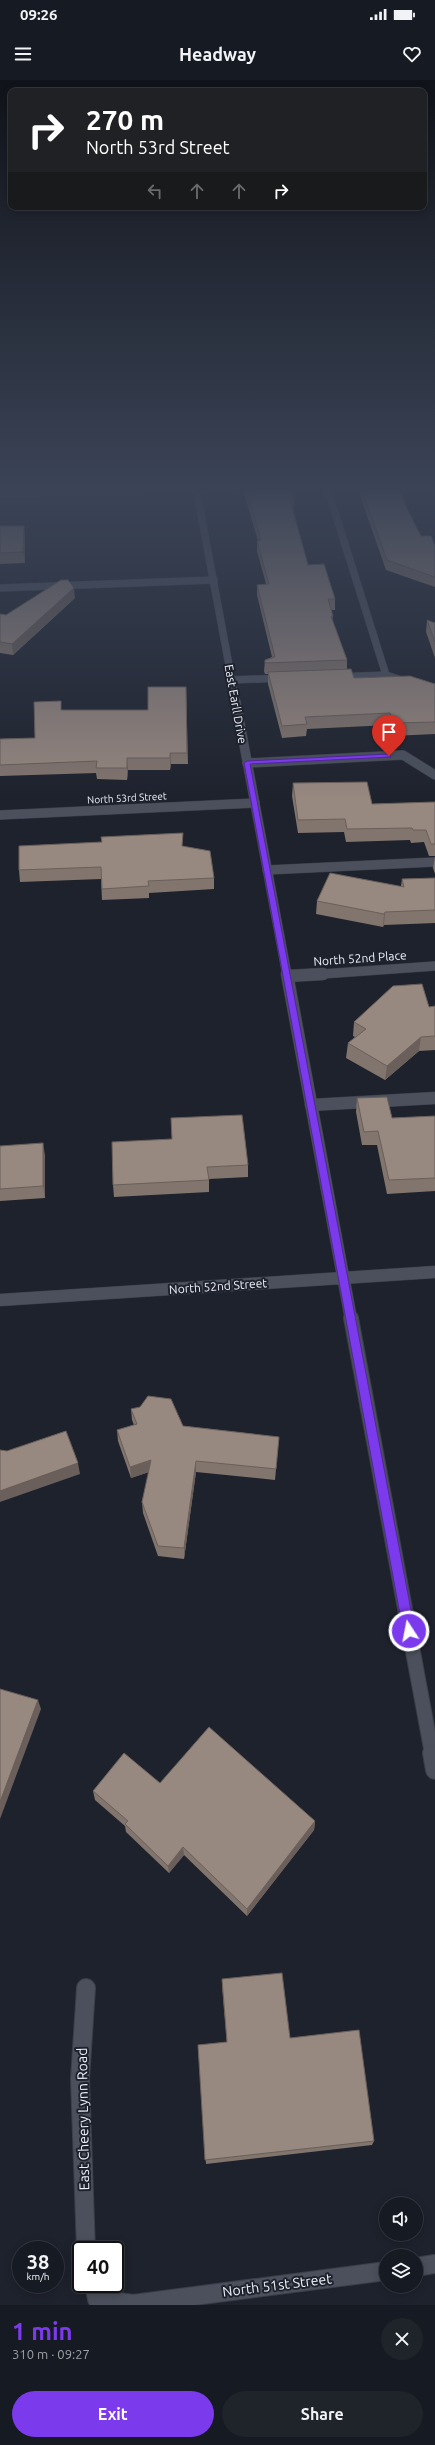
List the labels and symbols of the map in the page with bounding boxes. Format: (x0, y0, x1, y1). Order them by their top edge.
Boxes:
street label: East Earll Drive (223, 663, 249, 745)
pin (372, 715, 406, 756)
street label: North 53rd Street (87, 790, 167, 806)
street label: North 52nd Place (313, 948, 407, 968)
street label: North 52nd Street (169, 1276, 268, 1296)
position arrow (388, 1610, 430, 1652)
street label: East Cheery Lynn Road (74, 2048, 92, 2190)
speed limit sign: 40 (72, 2241, 124, 2293)
street label: North 51st Street (222, 2270, 333, 2300)

